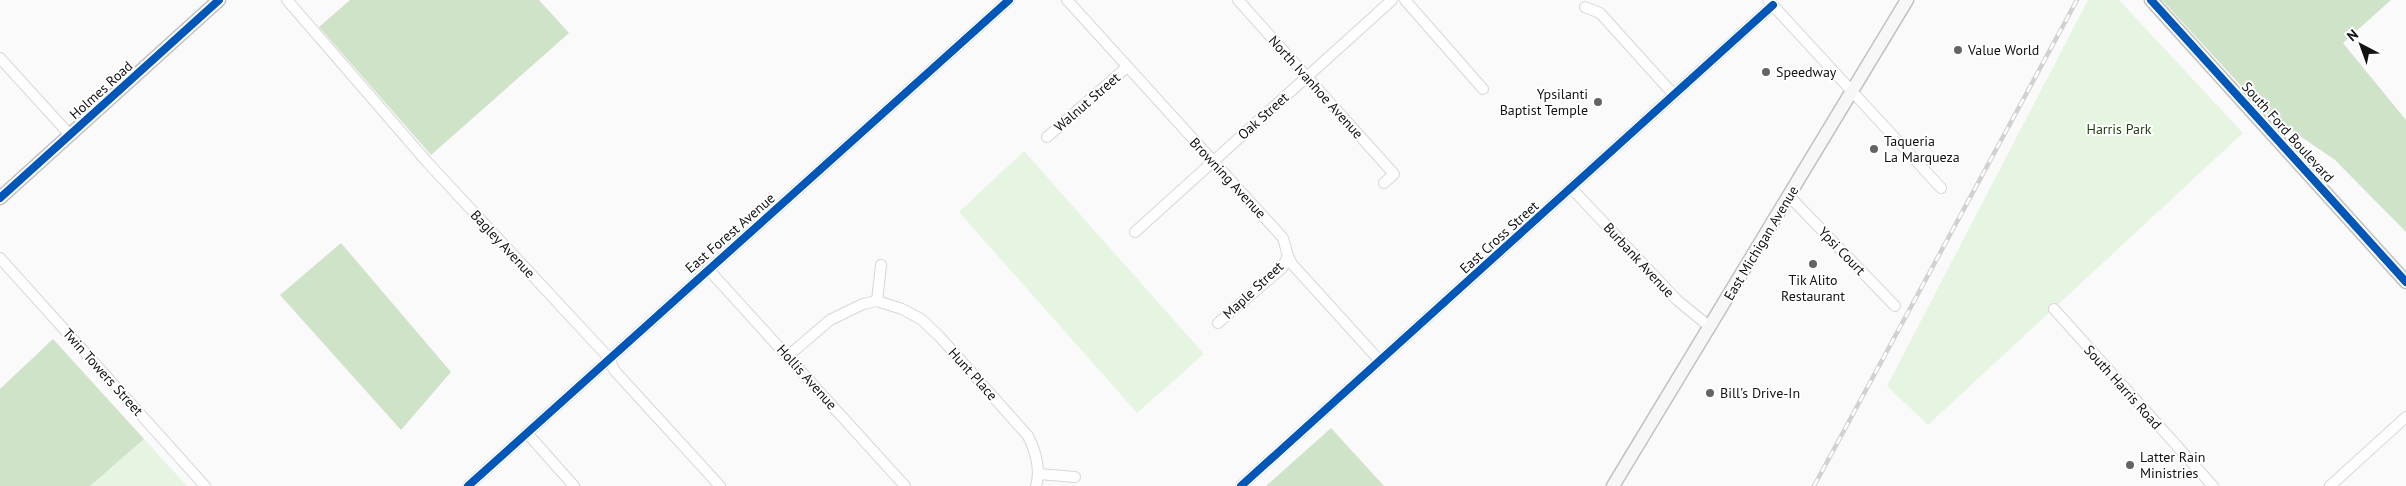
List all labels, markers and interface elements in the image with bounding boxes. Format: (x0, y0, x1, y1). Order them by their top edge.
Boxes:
north arrow (2336, 20, 2386, 70)
text: N (2343, 25, 2362, 45)
street label: North Ivanhoe Avenue (1265, 32, 1367, 142)
place label: Value World (1967, 41, 2039, 59)
marker: Value World (1952, 44, 1964, 56)
street label: Holmes Road (66, 57, 136, 123)
place label: Speedway (1776, 63, 1837, 81)
marker: Speedway (1760, 66, 1772, 78)
street label: Walnut Street (1050, 68, 1124, 136)
street label: South Ford Boulevard (2238, 78, 2338, 186)
place label: Ypsilanti Baptist Temple (1500, 85, 1588, 119)
street label: Oak Street (1234, 88, 1292, 144)
marker: Ypsilanti Baptist Temple (1592, 96, 1604, 108)
park label: Harris Park (2086, 120, 2152, 138)
place label: Taqueria La Marqueza (1884, 132, 1960, 166)
street label: Browning Avenue (1186, 134, 1270, 222)
marker: Taqueria La Marqueza (1868, 143, 1880, 155)
street label: East Michigan Avenue (1720, 182, 1802, 304)
street label: East Forest Avenue (681, 189, 779, 277)
street label: East Cross Street (1456, 197, 1542, 277)
street label: Bagley Avenue (467, 206, 539, 282)
street label: Burbank Avenue (1600, 219, 1678, 301)
street label: Ypsi Court (1815, 223, 1870, 279)
street label: Maple Street (1219, 257, 1287, 323)
marker: Tik Alito Restaurant (1807, 258, 1819, 270)
place label: Tik Alito Restaurant (1781, 271, 1845, 305)
street label: Twin Towers Street (59, 324, 147, 420)
street label: Hollis Avenue (773, 341, 841, 413)
street label: South Harris Road (2080, 341, 2166, 433)
street label: Hunt Place (945, 344, 1001, 404)
place label: Bill's Drive-In (1720, 384, 1800, 402)
marker: Bill's Drive-In (1704, 387, 1716, 399)
place label: Latter Rain Ministries (2140, 448, 2205, 482)
marker: Latter Rain Ministries (2124, 459, 2136, 471)

